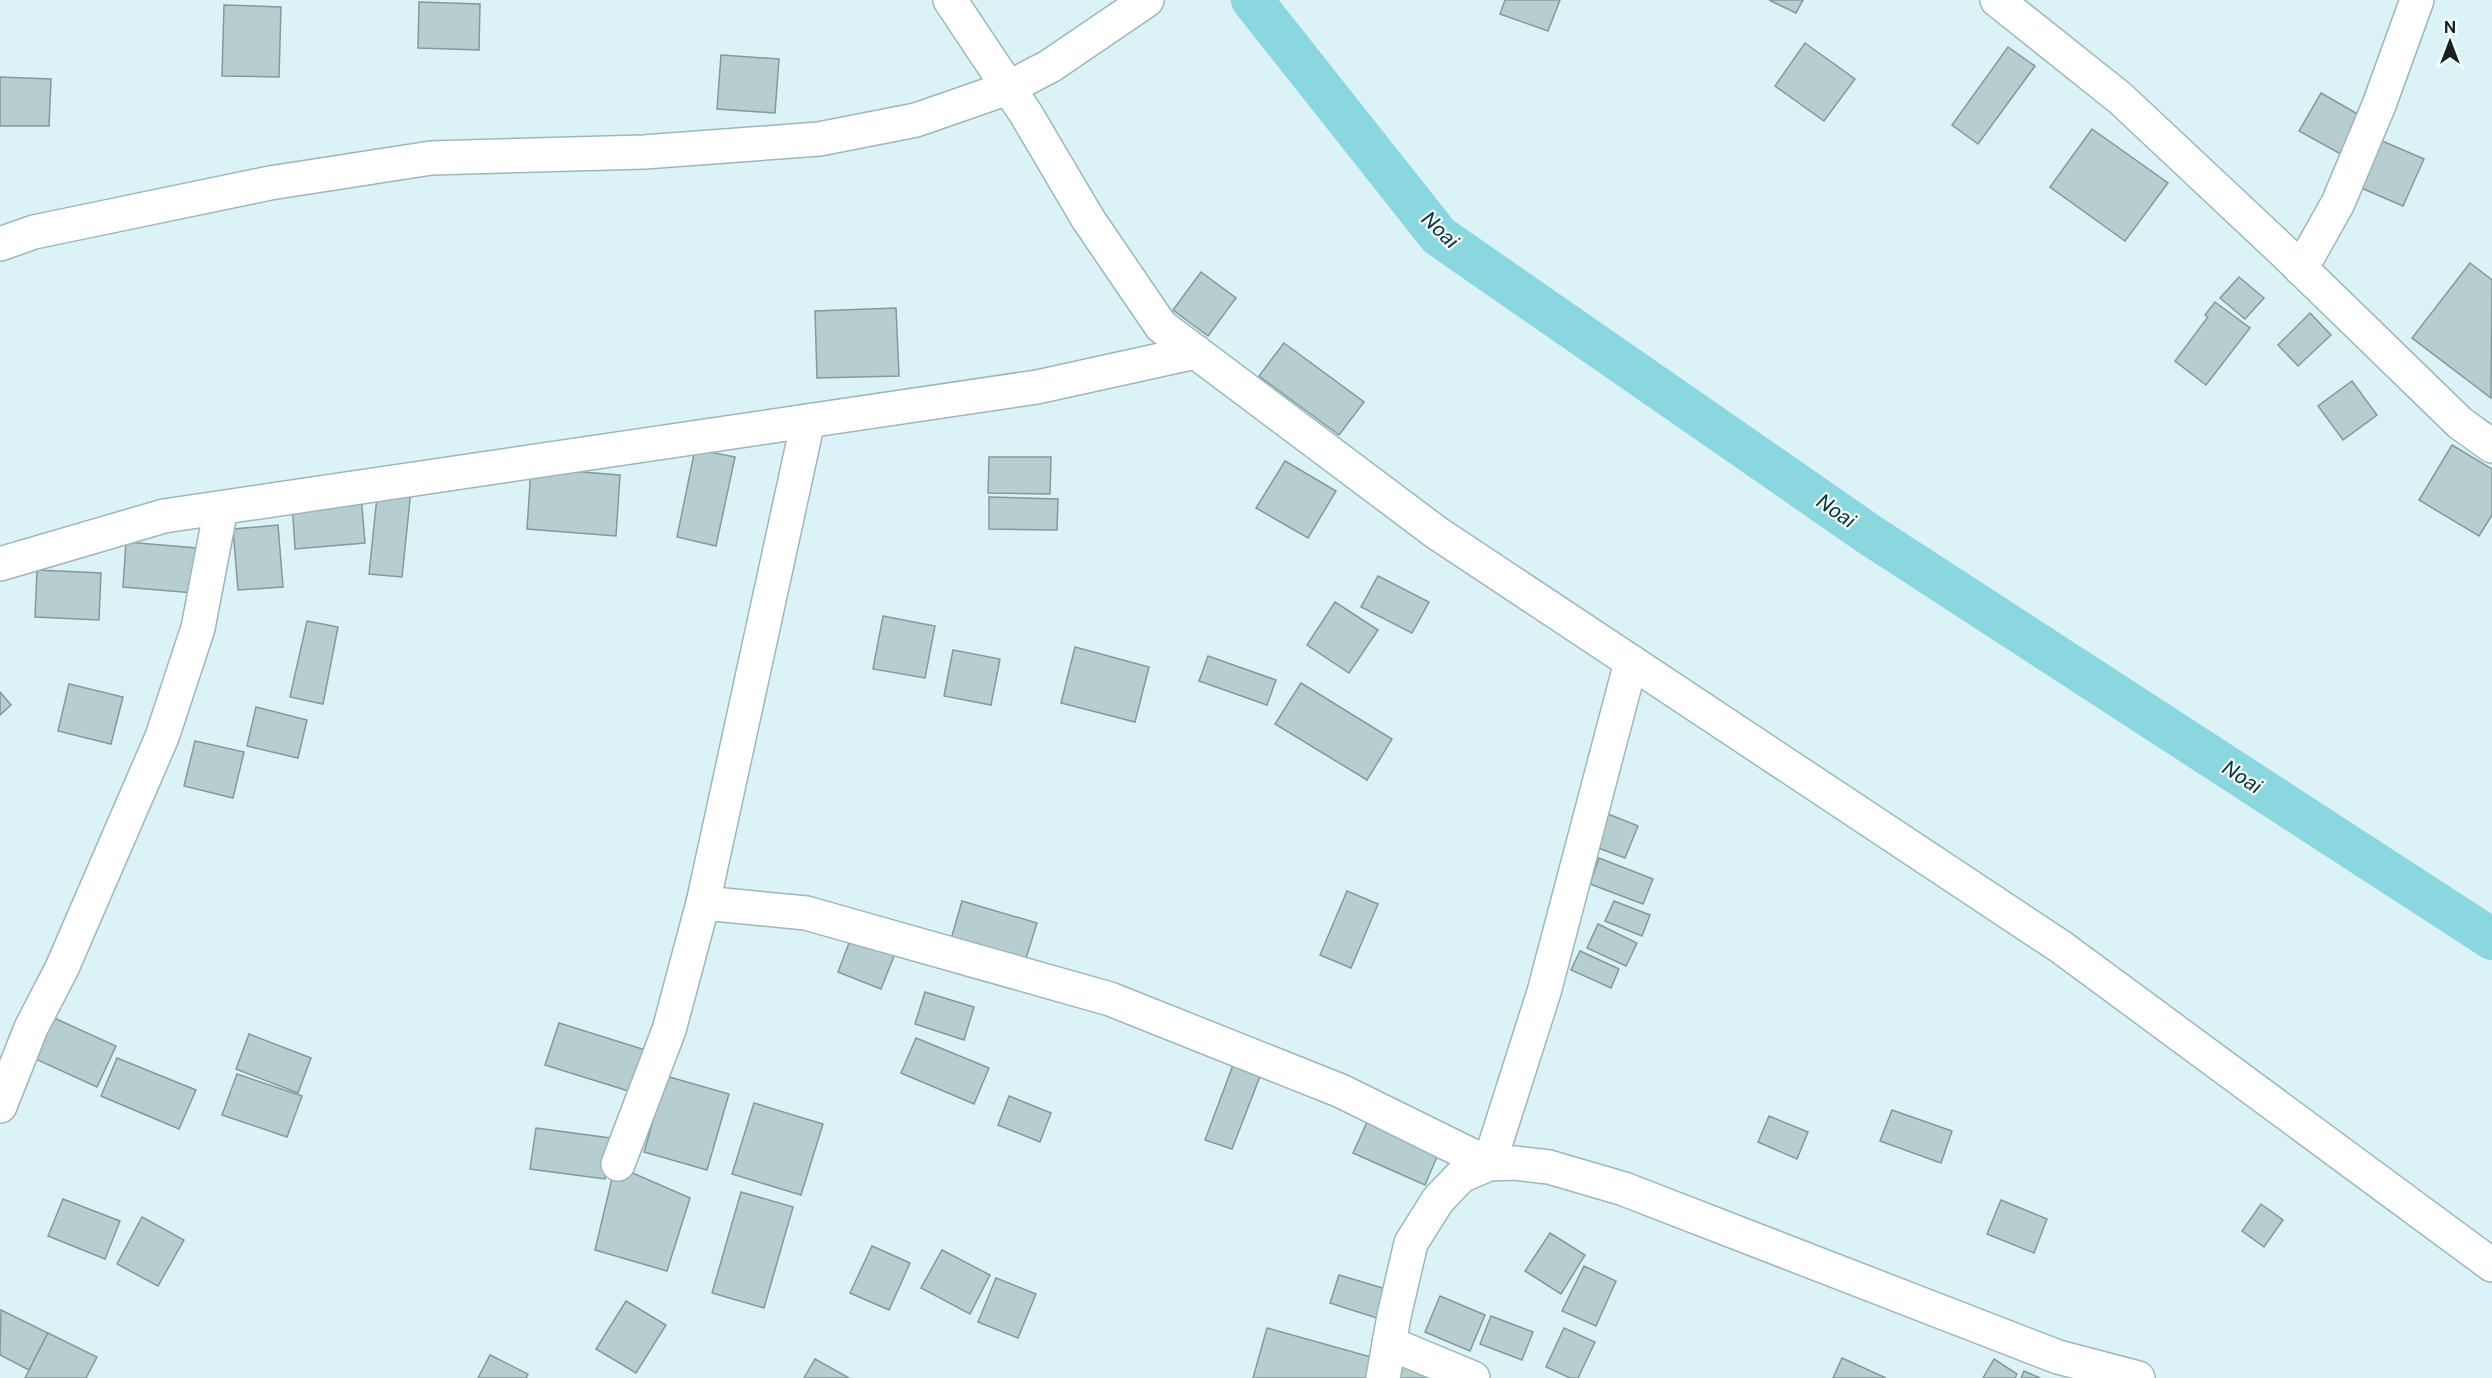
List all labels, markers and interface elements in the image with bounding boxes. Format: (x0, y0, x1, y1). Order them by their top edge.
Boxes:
north arrow (2420, 12, 2480, 72)
text: N (2444, 18, 2456, 37)
water label: Noai (1416, 206, 1464, 253)
water label: Noai (1812, 488, 1861, 533)
water label: Noai (2218, 754, 2267, 799)

